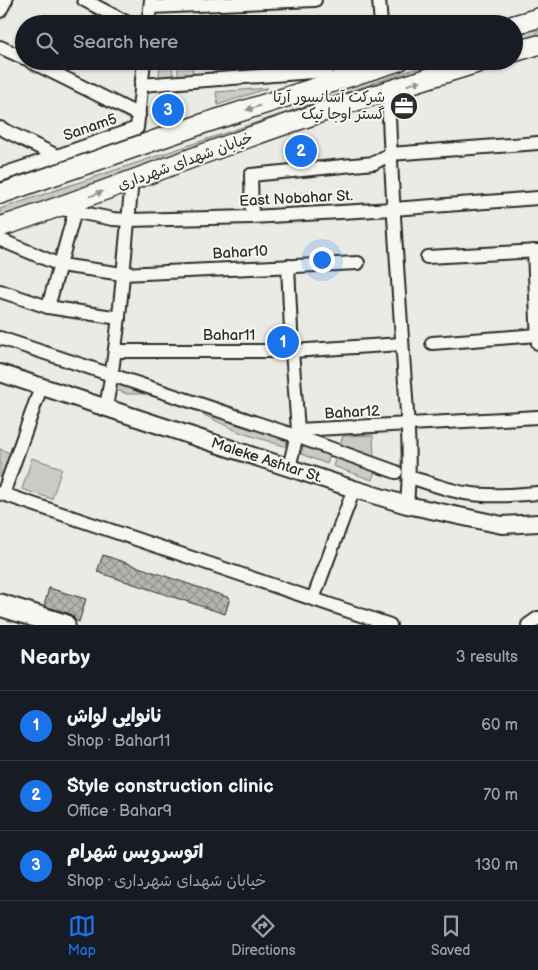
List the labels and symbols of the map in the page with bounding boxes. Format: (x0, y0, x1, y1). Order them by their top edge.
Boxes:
one-way arrow (407, 78, 422, 86)
place label: شرکت آسانسور آرتا گستر اوجا تیک (273, 88, 385, 124)
pin: 3 (152, 91, 184, 129)
office icon: شرکت آسانسور آرتا گستر اوجا تیک (389, 91, 419, 121)
one-way arrow (245, 104, 260, 112)
street label: Sanam5 (61, 109, 120, 145)
street label: خیابان شهدای شهرداری (115, 128, 255, 195)
pin: 2 (285, 132, 317, 170)
street label: East Nobahar St. (239, 186, 353, 211)
one-way arrow (88, 190, 103, 197)
street label: Bahar10 (212, 242, 268, 263)
your location (309, 247, 335, 273)
pin: 1 (267, 323, 299, 361)
street label: Bahar11 (203, 326, 255, 345)
street label: Bahar12 (324, 402, 380, 423)
street label: Maleke Ashtar St. (209, 433, 325, 488)

